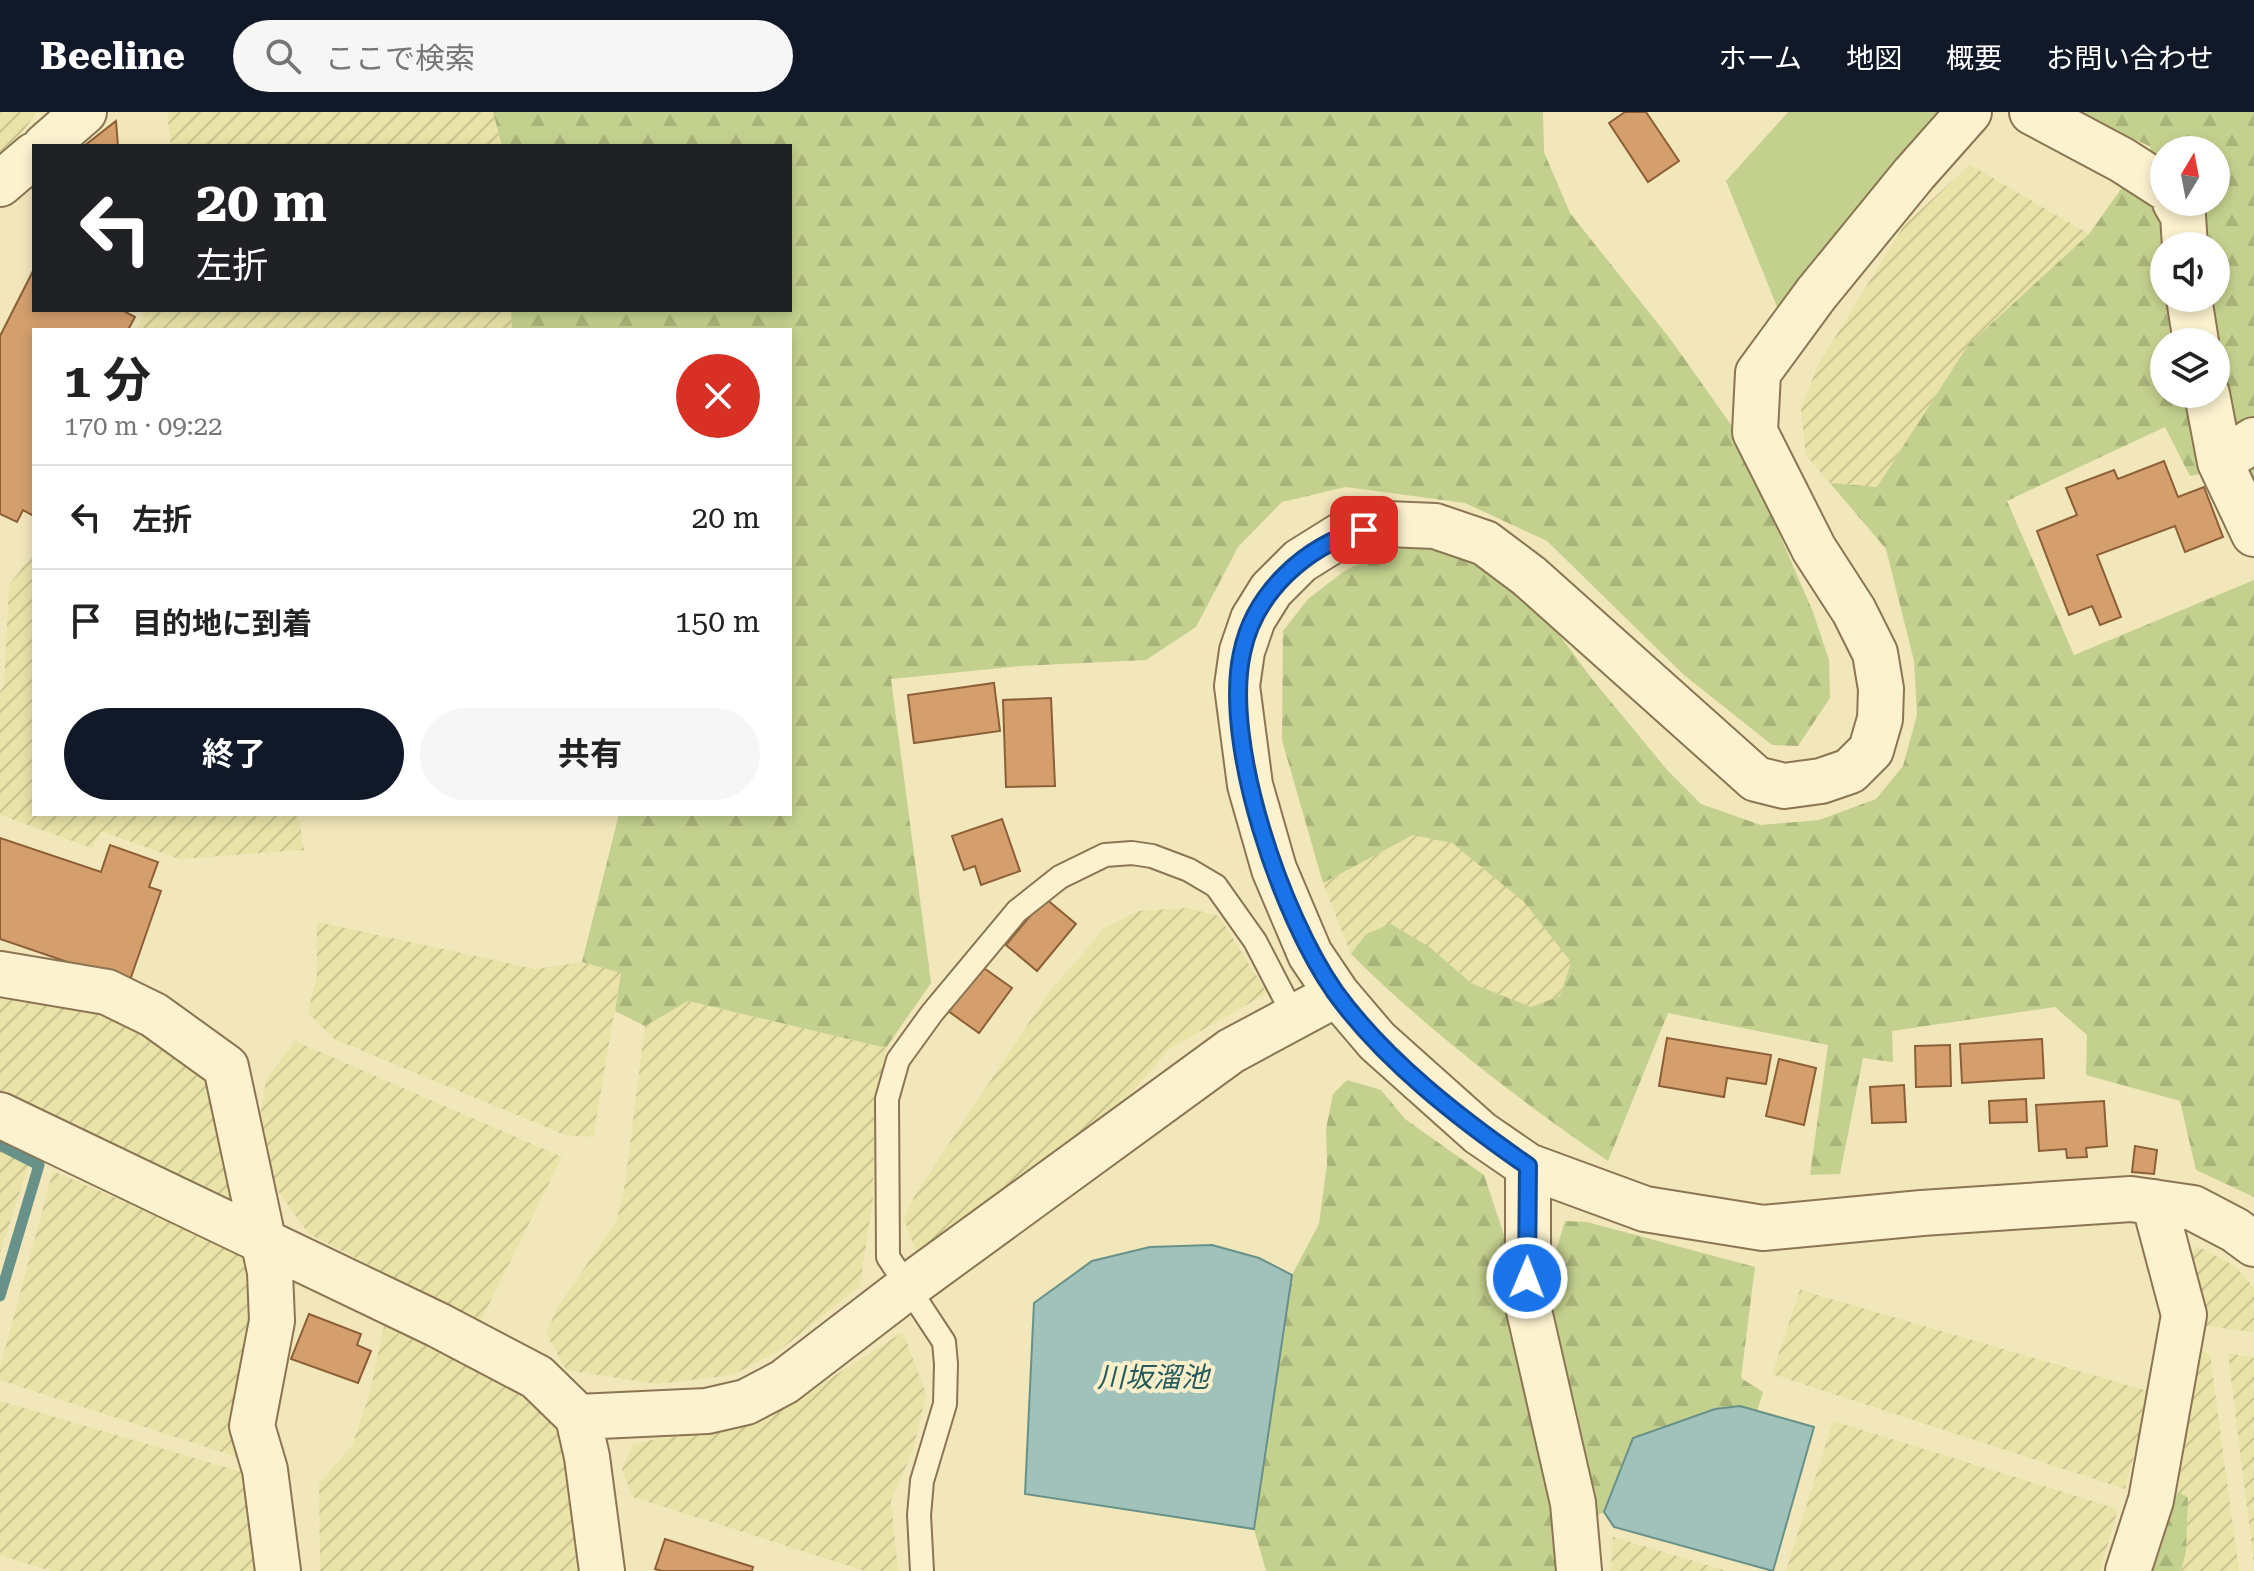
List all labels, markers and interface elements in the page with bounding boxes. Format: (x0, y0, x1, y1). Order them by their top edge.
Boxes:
search box (233, 20, 793, 92)
text: Beeline (40, 34, 185, 78)
icon: search (261, 34, 305, 78)
text: ここで検索 (325, 41, 475, 76)
text: ホーム (1719, 42, 1802, 75)
text: 地図 (1846, 42, 1902, 75)
text: 概要 (1946, 42, 2002, 75)
text: お問い合わせ (2046, 42, 2214, 75)
north arrow (2150, 136, 2230, 216)
map controls (2150, 136, 2230, 408)
text: 20 m (196, 169, 327, 235)
icon: left (64, 176, 168, 280)
button: sound (2150, 232, 2230, 312)
text: 左折 (196, 245, 268, 287)
button: layers (2150, 328, 2230, 408)
text: 1 分 (64, 353, 151, 409)
button: close (676, 354, 760, 438)
text: 170 m · 09:22 (64, 411, 223, 441)
icon: left (64, 495, 108, 539)
pin (1330, 496, 1398, 564)
text: 20 m (691, 500, 760, 535)
text: 左折 (132, 502, 192, 537)
icon: arrive (1342, 508, 1386, 552)
icon: arrive (64, 599, 108, 643)
text: 150 m (675, 604, 760, 639)
text: 目的地に到着 (132, 606, 312, 641)
button: 終了 (64, 708, 404, 800)
button: 共有 (420, 708, 760, 800)
position arrow (1485, 1236, 1569, 1320)
water label: 川坂溜池 (1097, 1361, 1212, 1394)

